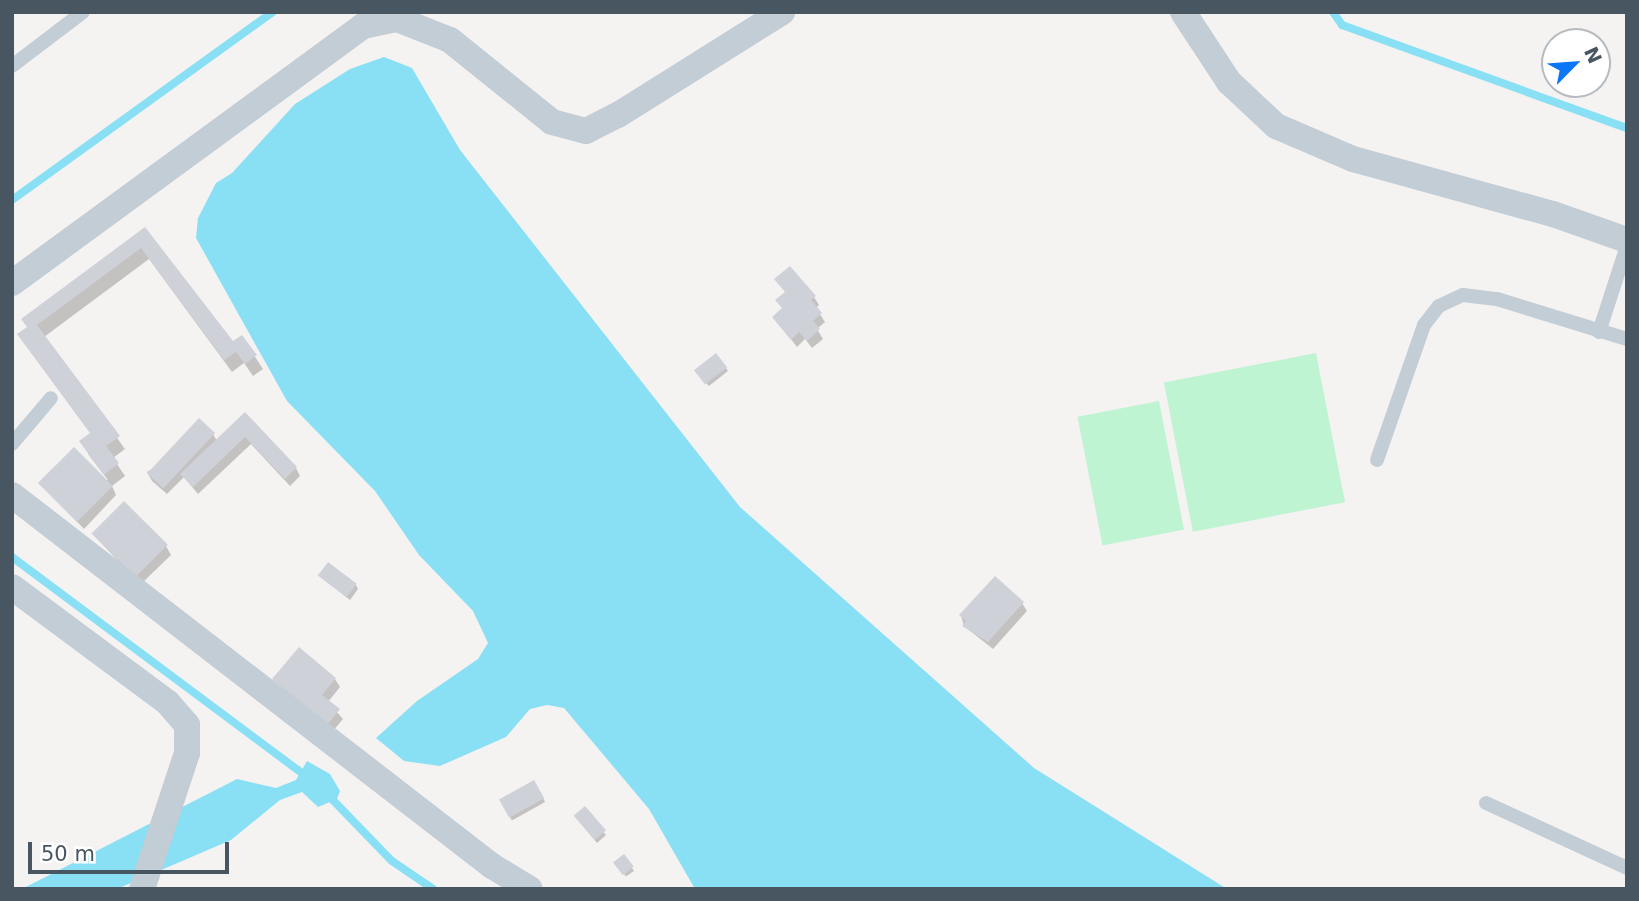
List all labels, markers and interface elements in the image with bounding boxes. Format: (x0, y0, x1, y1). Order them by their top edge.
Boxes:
north arrow (1541, 28, 1611, 98)
text: N (1580, 43, 1607, 67)
scale bar (32, 828, 233, 872)
text: 50 m (41, 842, 95, 866)

